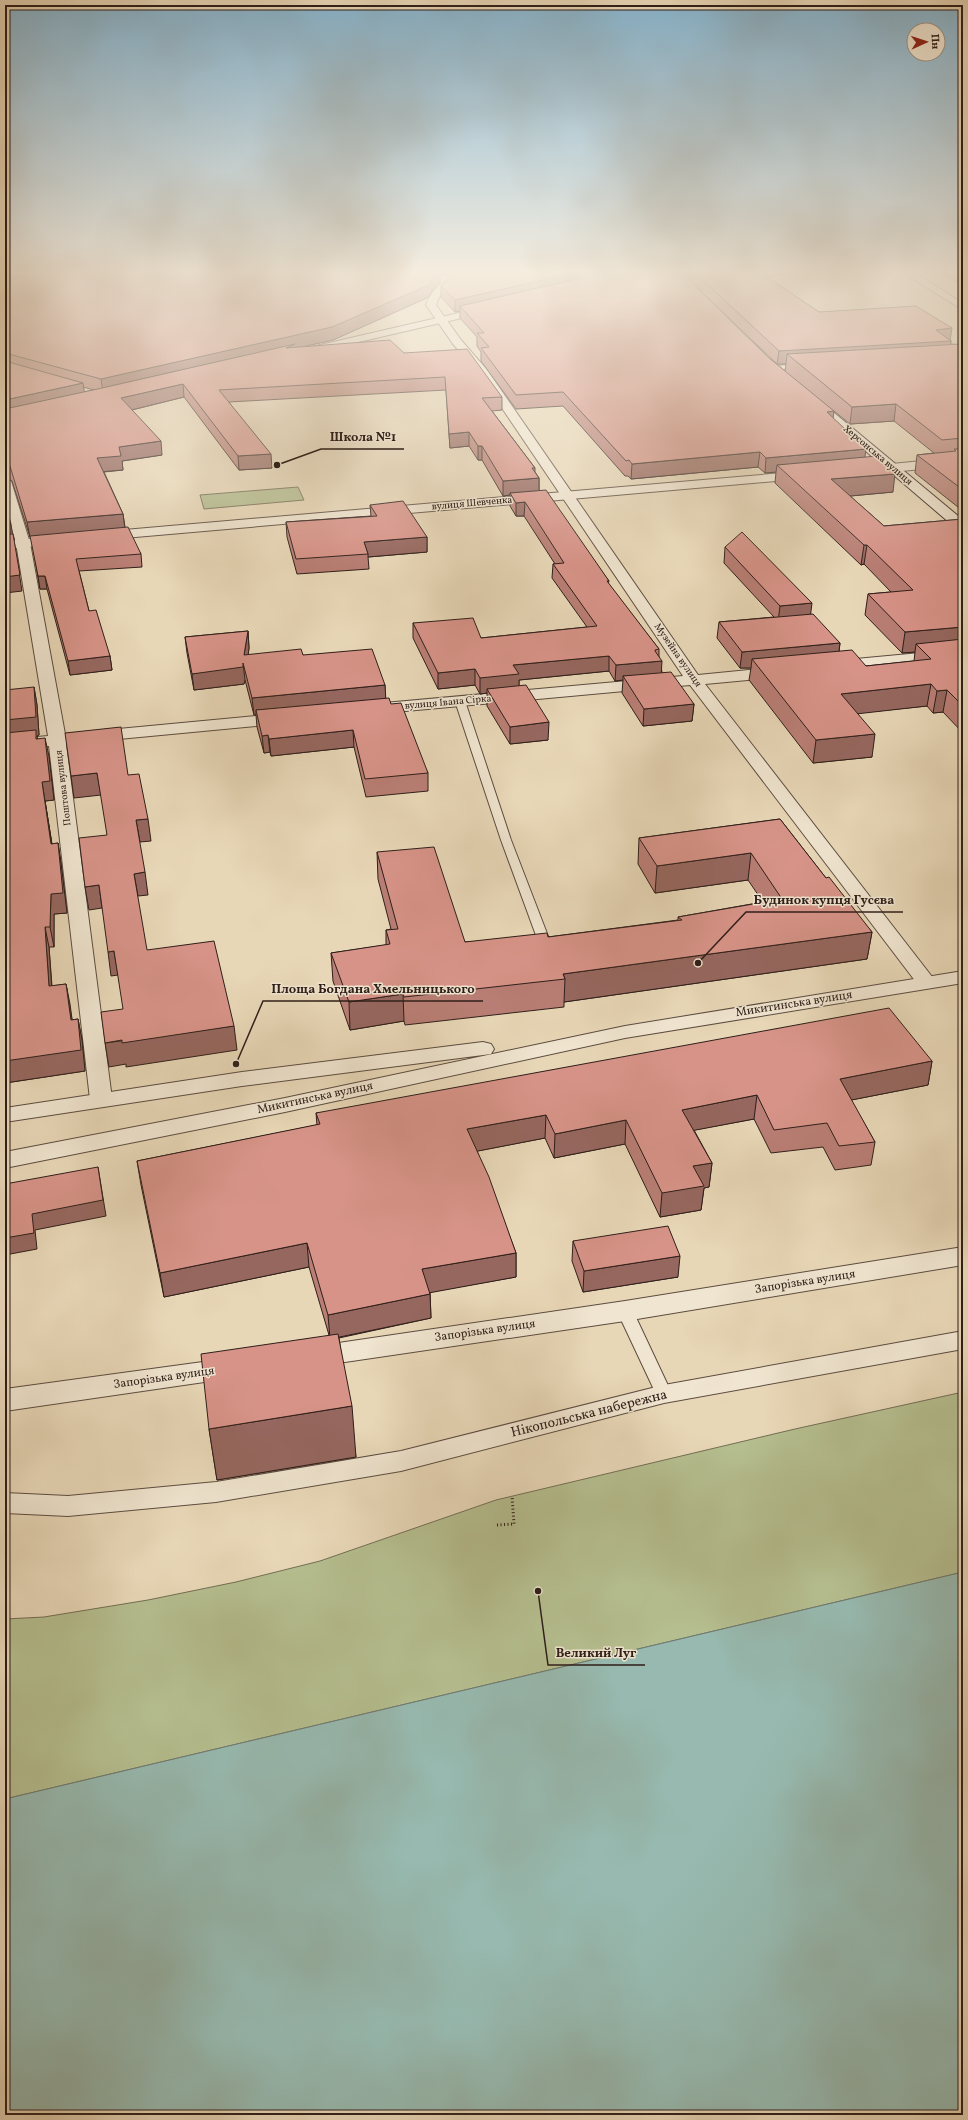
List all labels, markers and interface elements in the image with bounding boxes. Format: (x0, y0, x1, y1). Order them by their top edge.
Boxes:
north arrow (906, 22, 946, 62)
text: Пн (927, 33, 942, 50)
street label: Херсонська вулиця (840, 422, 916, 488)
callout: Школа №1 (321, 424, 404, 449)
text: Школа №1 (330, 429, 396, 447)
street label: вулиця Шевченка (431, 493, 513, 513)
street label: Музейна вулиця (651, 620, 705, 690)
street label: вулиця Івана Сірка (404, 691, 492, 713)
street label: Поштова вулиця (51, 749, 75, 827)
callout: Будинок купця Гусєва (746, 887, 903, 912)
text: Будинок купця Гусєва (754, 892, 894, 910)
callout: Площа Богдана Хмельницького (263, 976, 483, 1001)
text: Площа Богдана Хмельницького (271, 981, 475, 999)
street label: Микитинська вулиця (734, 987, 854, 1021)
street label: Микитинська вулиця (256, 1078, 374, 1118)
street label: Запорізька вулиця (753, 1266, 857, 1298)
street label: Запорізька вулиця (434, 1316, 536, 1346)
street label: Запорізька вулиця (113, 1363, 215, 1393)
street label: Нікопольська набережна (509, 1385, 669, 1443)
callout: Великий Луг (548, 1640, 645, 1665)
text: Великий Луг (556, 1645, 637, 1663)

